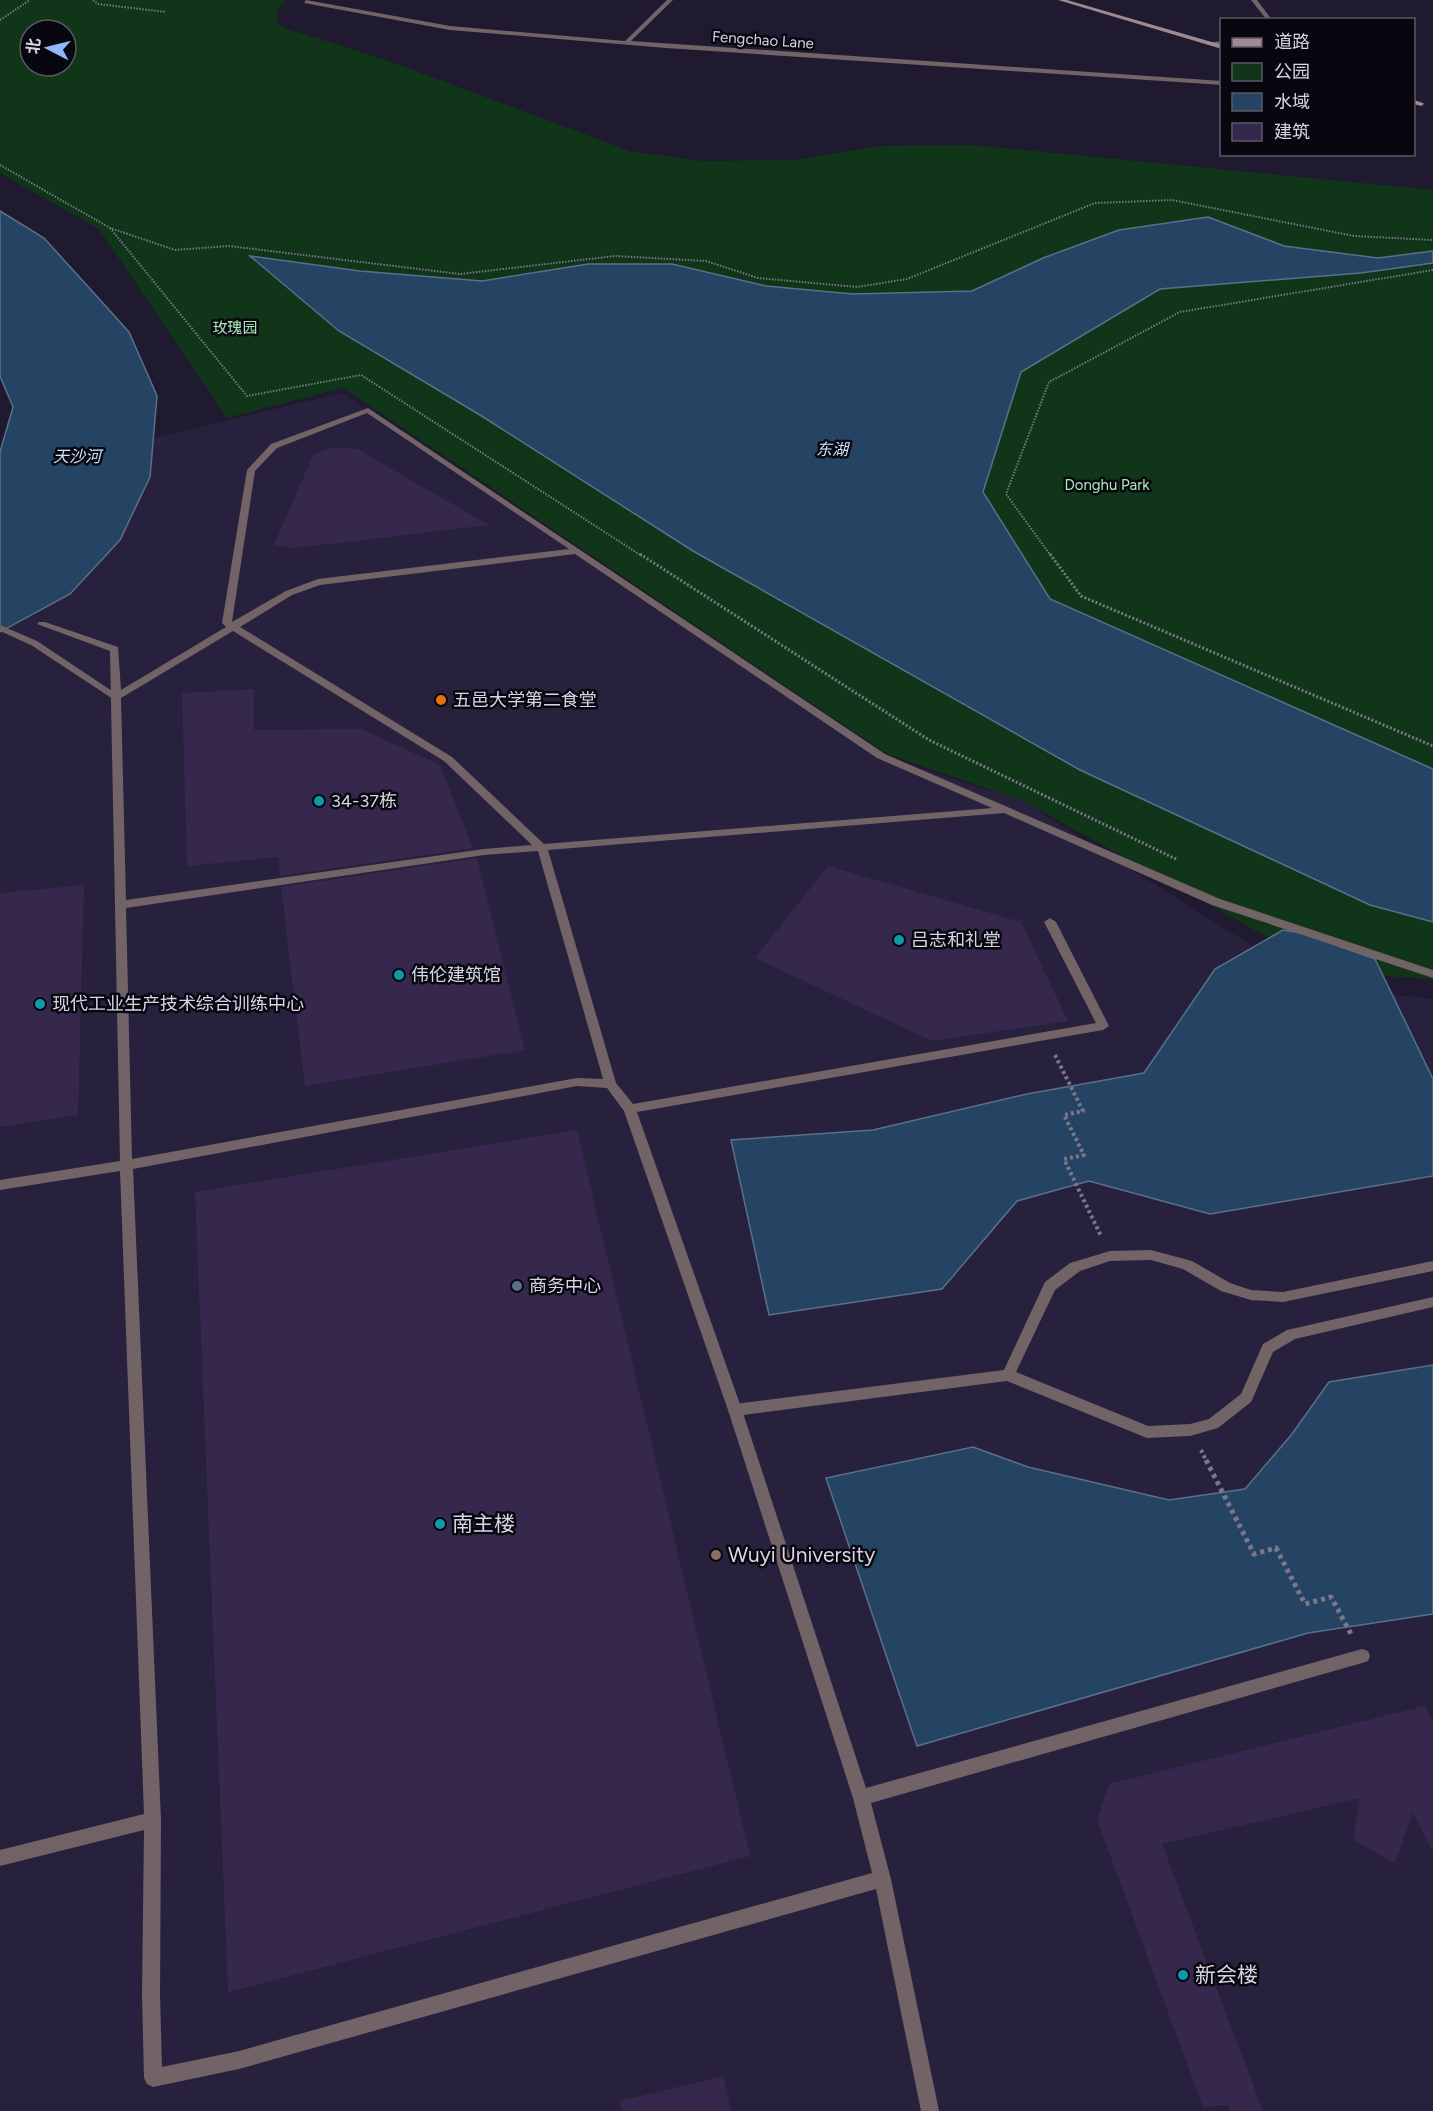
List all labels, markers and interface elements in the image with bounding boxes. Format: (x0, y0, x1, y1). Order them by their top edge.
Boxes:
north arrow (18, 18, 78, 78)
legend (1220, 18, 1415, 156)
street label: Fengchao Lane (712, 27, 814, 53)
text: 道路 (1274, 31, 1310, 53)
text: 北 (23, 37, 44, 55)
text: 公园 (1274, 61, 1310, 83)
text: 水域 (1274, 91, 1310, 113)
text: 建筑 (1274, 121, 1310, 143)
park label: 玫瑰园 (212, 319, 258, 337)
water label: 东湖 (816, 440, 851, 459)
water label: 天沙河 (53, 447, 104, 466)
park label: Donghu Park (1064, 476, 1150, 494)
place label: 五邑大学第二食堂 (453, 689, 597, 711)
marker: 五邑大学第二食堂 (434, 693, 448, 707)
place label: 34-37栋 (331, 790, 397, 812)
marker: 34-37栋 (312, 794, 326, 808)
place label: 吕志和礼堂 (911, 929, 1001, 951)
marker: 吕志和礼堂 (892, 933, 906, 947)
place label: 伟伦建筑馆 (411, 964, 501, 986)
marker: 伟伦建筑馆 (392, 968, 406, 982)
place label: 现代工业生产技术综合训练中心 (52, 993, 304, 1015)
marker: 现代工业生产技术综合训练中心 (33, 997, 47, 1011)
place label: 商务中心 (529, 1275, 601, 1297)
marker: 商务中心 (510, 1279, 524, 1293)
place label: 南主楼 (452, 1511, 515, 1536)
marker: 南主楼 (433, 1517, 447, 1531)
place label: Wuyi University (728, 1542, 875, 1567)
marker: Wuyi University (709, 1548, 723, 1562)
place label: 新会楼 (1195, 1962, 1258, 1987)
marker: 新会楼 (1176, 1968, 1190, 1982)

